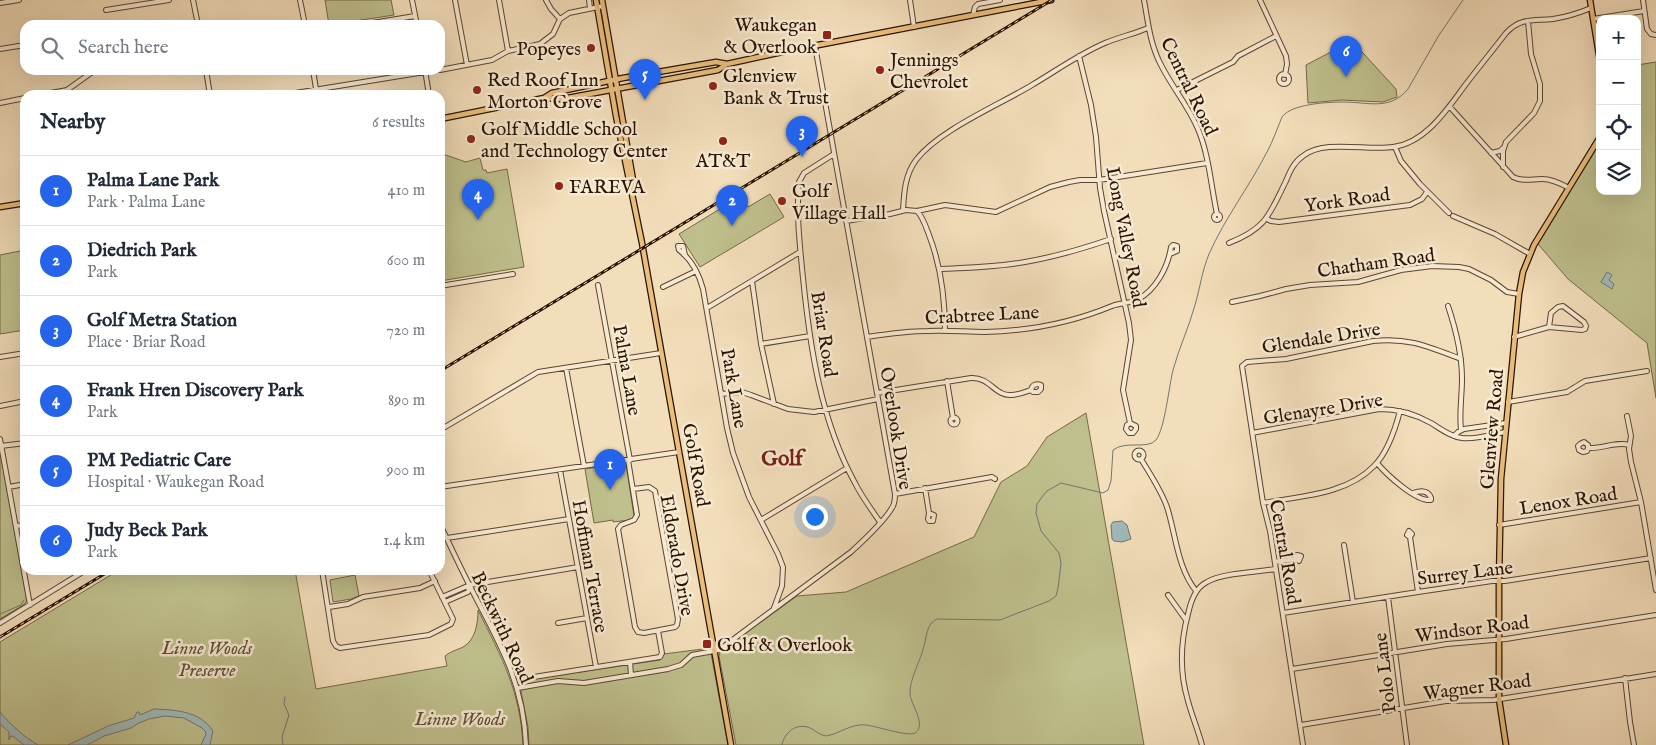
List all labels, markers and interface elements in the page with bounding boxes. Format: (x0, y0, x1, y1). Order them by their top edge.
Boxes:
place label: Waukegan & Overlook (723, 14, 818, 60)
map controls (1596, 15, 1641, 195)
button: + (1596, 15, 1641, 60)
search box (20, 20, 445, 75)
marker: Waukegan & Overlook (821, 29, 833, 41)
icon: search (38, 34, 66, 62)
street label: Central Road (1154, 34, 1223, 141)
text: Search here (78, 36, 169, 60)
pin: 6 (1330, 36, 1362, 77)
place label: Popeyes (517, 38, 581, 62)
marker: Popeyes (585, 42, 597, 54)
place label: Jennings Chevrolet (888, 49, 969, 95)
pin: 5 (629, 59, 661, 100)
button: − (1596, 60, 1641, 105)
marker: Jennings Chevrolet (874, 64, 886, 76)
place label: Glenview Bank & Trust (723, 65, 830, 111)
place label: Red Roof Inn Morton Grove (487, 69, 602, 115)
marker: Glenview Bank & Trust (707, 80, 719, 92)
marker: Red Roof Inn Morton Grove (471, 84, 483, 96)
button: locate (1596, 105, 1641, 150)
text: Nearby (40, 109, 105, 136)
text: 6 results (372, 113, 425, 133)
pin: 3 (786, 116, 818, 157)
place label: Golf Middle School and Technology Center (481, 118, 667, 164)
marker: Golf Middle School and Technology Center (465, 133, 477, 145)
marker: AT&T (717, 135, 729, 147)
place label: AT&T (695, 150, 750, 174)
button: layers (1596, 150, 1641, 195)
street label: Long Valley Road (1100, 165, 1151, 311)
text: Palma Lane Park (87, 169, 219, 193)
place label: FAREVA (569, 176, 646, 200)
pin: 4 (462, 179, 494, 220)
marker: FAREVA (553, 180, 565, 192)
place label: Golf Village Hall (791, 180, 887, 226)
text: 1 (53, 181, 59, 201)
text: 410 m (388, 181, 425, 201)
street label: York Road (1303, 183, 1392, 219)
pin: 2 (716, 185, 748, 226)
text: Park · Palma Lane (87, 193, 205, 213)
marker: Golf Village Hall (776, 195, 788, 207)
text: Diedrich Park (87, 239, 197, 263)
street label: Chatham Road (1316, 244, 1437, 284)
text: 2 (52, 251, 60, 271)
text: 600 m (387, 251, 425, 271)
text: Park (87, 263, 117, 283)
street label: Briar Road (804, 290, 842, 380)
street label: Crabtree Lane (924, 301, 1040, 331)
text: Golf Metra Station (87, 309, 237, 333)
street label: Glendale Drive (1260, 318, 1383, 360)
text: 3 (53, 321, 59, 341)
text: 720 m (386, 321, 425, 341)
street label: Palma Lane (606, 323, 646, 418)
text: Place · Briar Road (87, 333, 205, 353)
street label: Park Lane (714, 346, 752, 431)
street label: Overlook Drive (873, 365, 917, 492)
street label: Glenview Road (1476, 367, 1510, 490)
text: Frank Hren Discovery Park (87, 379, 304, 403)
street label: Glenayre Drive (1262, 389, 1385, 431)
text: 4 (52, 391, 60, 411)
text: 890 m (388, 391, 425, 411)
text: Park (87, 403, 117, 423)
street label: Golf Road (676, 422, 714, 510)
district label: Golf (761, 446, 806, 473)
text: PM Pediatric Care (87, 449, 231, 473)
pin: 1 (594, 449, 626, 490)
text: 5 (53, 461, 59, 481)
text: 900 m (386, 461, 425, 481)
text: Hospital · Waukegan Road (87, 473, 264, 493)
street label: Lenox Road (1518, 482, 1620, 522)
street label: Eldorado Drive (654, 493, 699, 618)
street label: Hoffman Terrace (566, 498, 613, 635)
street label: Central Road (1263, 498, 1305, 608)
your location (802, 504, 828, 530)
text: Judy Beck Park (87, 519, 208, 543)
text: 6 (53, 531, 59, 551)
text: 1.4 km (383, 531, 425, 551)
text: Park (87, 543, 117, 563)
street label: Surrey Lane (1416, 556, 1515, 592)
street label: Beckwith Road (465, 568, 538, 688)
street label: Windsor Road (1414, 611, 1531, 649)
street label: Polo Lane (1369, 631, 1403, 714)
place label: Golf & Overlook (717, 634, 853, 658)
park label: Linne Woods Preserve (161, 637, 253, 683)
marker: Golf & Overlook (701, 638, 713, 650)
street label: Wagner Road (1422, 669, 1533, 706)
park label: Linne Woods (414, 708, 506, 732)

